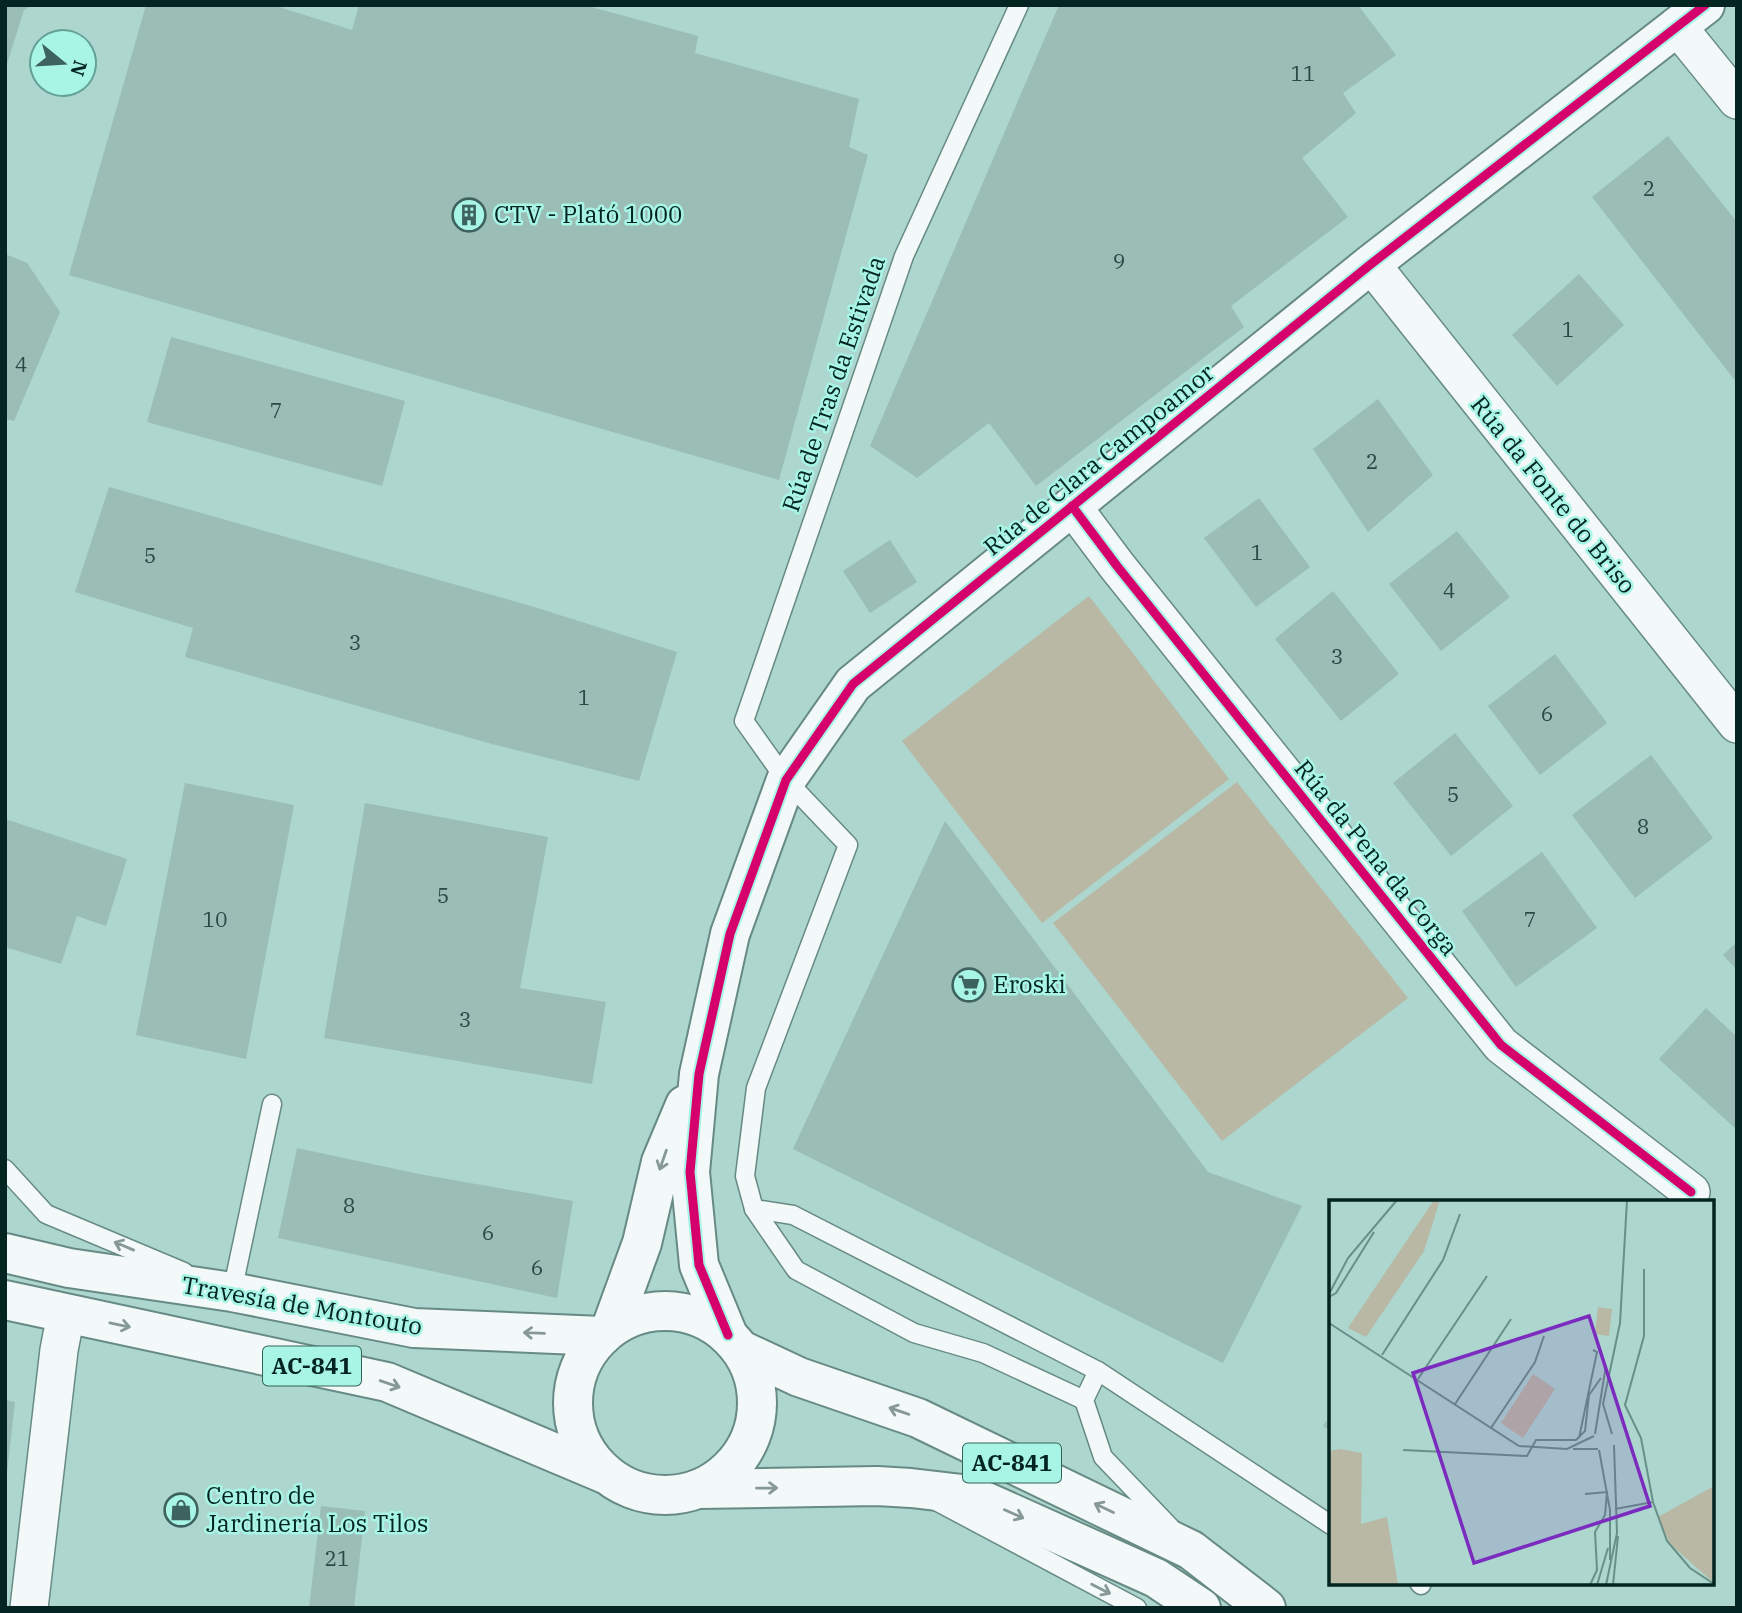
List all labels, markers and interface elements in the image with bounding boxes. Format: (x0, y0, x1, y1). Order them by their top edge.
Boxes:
north arrow (28, 28, 98, 98)
text: N (65, 57, 93, 79)
house number: 11 (1290, 59, 1316, 87)
house number: 2 (1643, 174, 1655, 202)
building icon: CTV - Plató 1000 (450, 196, 488, 234)
place label: CTV - Plató 1000 (494, 198, 682, 230)
house number: 9 (1113, 247, 1125, 275)
street label: Rúa de Tras da Estivada (774, 252, 892, 516)
house number: 1 (1562, 315, 1574, 343)
house number: 4 (15, 350, 27, 378)
street label: Rúa de Clara Campoamor (976, 356, 1221, 562)
street label: Rúa da Fonte do Briso (1464, 389, 1644, 600)
house number: 7 (270, 396, 282, 424)
house number: 2 (1366, 447, 1378, 475)
house number: 1 (1251, 538, 1263, 566)
house number: 5 (144, 541, 156, 569)
house number: 4 (1443, 576, 1455, 604)
house number: 3 (349, 628, 361, 656)
house number: 3 (1331, 642, 1343, 670)
house number: 1 (578, 683, 590, 711)
house number: 6 (1541, 699, 1553, 727)
street label: Rúa da Pena da Corga (1288, 753, 1466, 962)
house number: 5 (1447, 780, 1459, 808)
house number: 8 (1637, 812, 1649, 840)
house number: 5 (437, 881, 449, 909)
house number: 10 (202, 905, 228, 933)
house number: 7 (1524, 905, 1536, 933)
supermarket icon: Eroski (950, 966, 988, 1004)
place label: Eroski (993, 968, 1066, 1000)
house number: 3 (459, 1005, 471, 1033)
one-way arrow (656, 1148, 668, 1170)
house number: 8 (343, 1191, 355, 1219)
inset map (1329, 1200, 1714, 1585)
house number: 6 (482, 1218, 494, 1246)
one-way arrow (114, 1239, 135, 1252)
house number: 6 (531, 1253, 543, 1281)
street label: Travesía de Montouto (179, 1268, 425, 1342)
one-way arrow (108, 1319, 131, 1333)
one-way arrow (522, 1326, 545, 1339)
road number: AC-841 (263, 1346, 361, 1386)
one-way arrow (378, 1379, 400, 1392)
one-way arrow (888, 1404, 910, 1416)
road number: AC-841 (963, 1444, 1061, 1482)
place label: Centro de Jardinería Los Tilos (206, 1479, 429, 1539)
one-way arrow (755, 1482, 778, 1495)
shop icon: Centro de Jardinería Los Tilos (162, 1491, 200, 1529)
one-way arrow (1094, 1501, 1115, 1514)
one-way arrow (1003, 1508, 1024, 1521)
house number: 21 (324, 1544, 350, 1572)
one-way arrow (1090, 1583, 1111, 1596)

